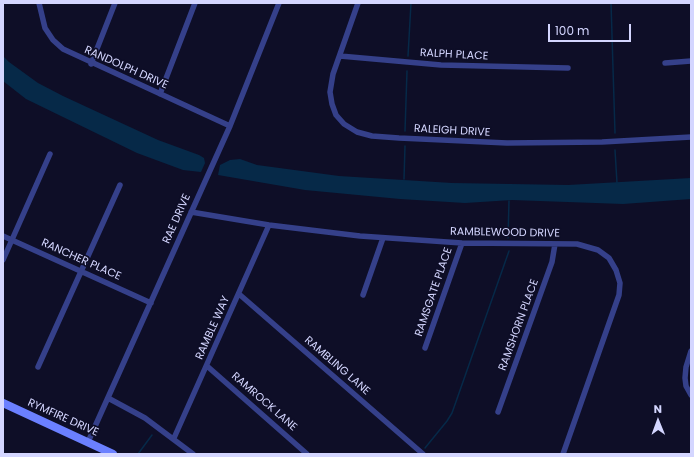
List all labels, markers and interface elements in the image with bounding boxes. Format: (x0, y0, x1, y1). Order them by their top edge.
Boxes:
scale bar (550, 16, 633, 42)
text: 100 m (555, 22, 589, 39)
street label: RANDOLPH DRIVE (82, 44, 170, 92)
street label: RALPH PLACE (419, 47, 489, 63)
street label: RALEIGH DRIVE (413, 122, 491, 140)
street label: RAE DRIVE (160, 192, 194, 246)
street label: RAMBLEWOOD DRIVE (450, 225, 560, 241)
street label: RANCHER PLACE (39, 237, 123, 283)
street label: RAMSGATE PLACE (413, 246, 455, 338)
street label: RAMSHORN PLACE (496, 277, 542, 373)
street label: RAMBLE WAY (193, 294, 233, 362)
street label: RAMBLING LANE (302, 334, 372, 398)
street label: RAMROCK LANE (229, 370, 299, 434)
street label: RYMFIRE DRIVE (25, 396, 101, 440)
north arrow (638, 401, 678, 441)
text: N (654, 401, 662, 417)

